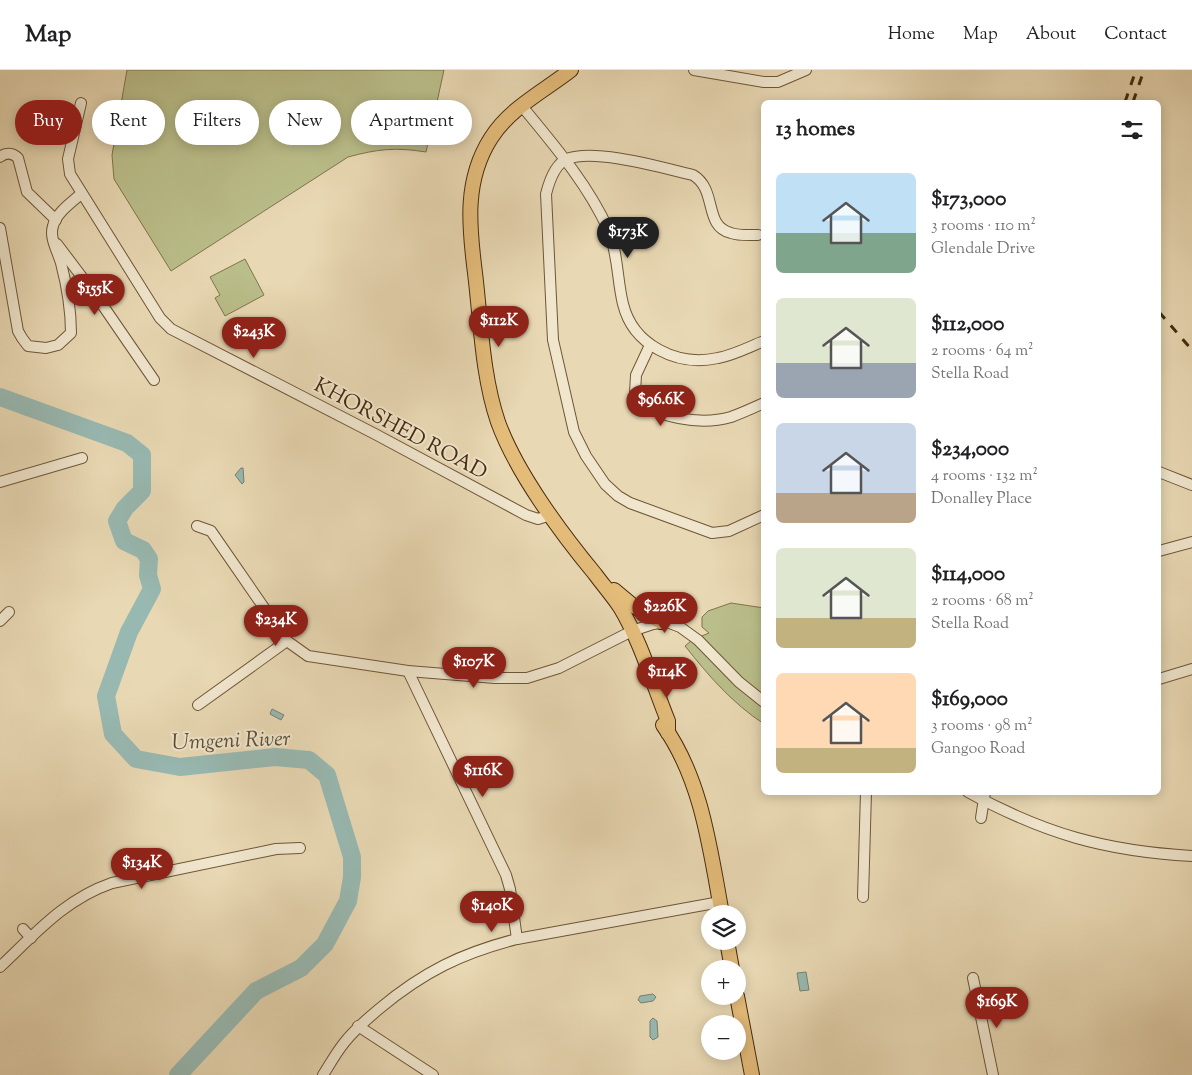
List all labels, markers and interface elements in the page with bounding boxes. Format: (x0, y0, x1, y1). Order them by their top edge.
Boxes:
text: Map (25, 18, 71, 52)
text: Home (888, 22, 935, 48)
text: Map (963, 22, 998, 48)
text: About (1026, 22, 1076, 48)
text: Contact (1104, 22, 1167, 48)
chip: Buy (15, 100, 82, 145)
chip: Rent (92, 100, 165, 145)
chip: Filters (175, 100, 259, 145)
chip: New (269, 100, 341, 145)
chip: Apartment (351, 100, 472, 145)
text: 13 homes (776, 115, 855, 145)
icon: filters (1118, 116, 1146, 144)
text: $173,000 (931, 185, 1006, 215)
icon: home (816, 193, 876, 253)
text: 3 rooms · 110 m² (931, 215, 1036, 238)
pin: $173K (593, 216, 663, 259)
text: $173K (608, 221, 648, 244)
text: Glendale Drive (931, 238, 1035, 261)
pin: $155K (60, 274, 130, 316)
text: $155K (77, 278, 113, 301)
pin: $112K (464, 306, 534, 348)
text: $112K (480, 310, 518, 333)
text: $112,000 (931, 310, 1004, 340)
pin: $243K (219, 316, 289, 359)
icon: home (816, 318, 876, 378)
text: $243K (233, 321, 275, 344)
text: 2 rooms · 64 m² (931, 340, 1034, 363)
text: Stella Road (931, 363, 1009, 386)
street label: KHORSHED ROAD (308, 371, 492, 488)
pin: $96.6K (620, 384, 702, 427)
text: $96.6K (637, 389, 685, 412)
text: $234,000 (931, 435, 1009, 465)
icon: home (816, 443, 876, 503)
text: 4 rooms · 132 m² (931, 465, 1038, 488)
text: Donalley Place (931, 488, 1032, 511)
text: $114,000 (931, 560, 1005, 590)
icon: home (816, 568, 876, 628)
text: 2 rooms · 68 m² (931, 590, 1034, 613)
pin: $226K (630, 592, 700, 634)
text: $226K (643, 596, 687, 619)
pin: $234K (241, 604, 311, 647)
text: $234K (255, 609, 297, 632)
text: Stella Road (931, 613, 1009, 636)
pin: $107K (439, 646, 509, 689)
text: $107K (453, 651, 495, 674)
pin: $114K (632, 656, 702, 699)
text: $114K (647, 661, 687, 684)
text: $169,000 (931, 685, 1008, 715)
icon: home (816, 693, 876, 753)
text: 3 rooms · 98 m² (931, 715, 1033, 738)
water label: Umgeni River (171, 724, 291, 760)
text: Gangoo Road (931, 738, 1025, 761)
pin: $116K (448, 756, 518, 798)
text: $116K (464, 760, 502, 783)
pin: $134K (107, 848, 177, 890)
text: $134K (122, 852, 162, 875)
pin: $140K (457, 890, 527, 933)
text: $140K (471, 895, 513, 918)
map controls (701, 905, 746, 1060)
button: layers (701, 905, 746, 950)
button: + (701, 960, 746, 1005)
pin: $169K (962, 986, 1032, 1029)
text: $169K (976, 991, 1018, 1014)
button: − (701, 1015, 746, 1060)

